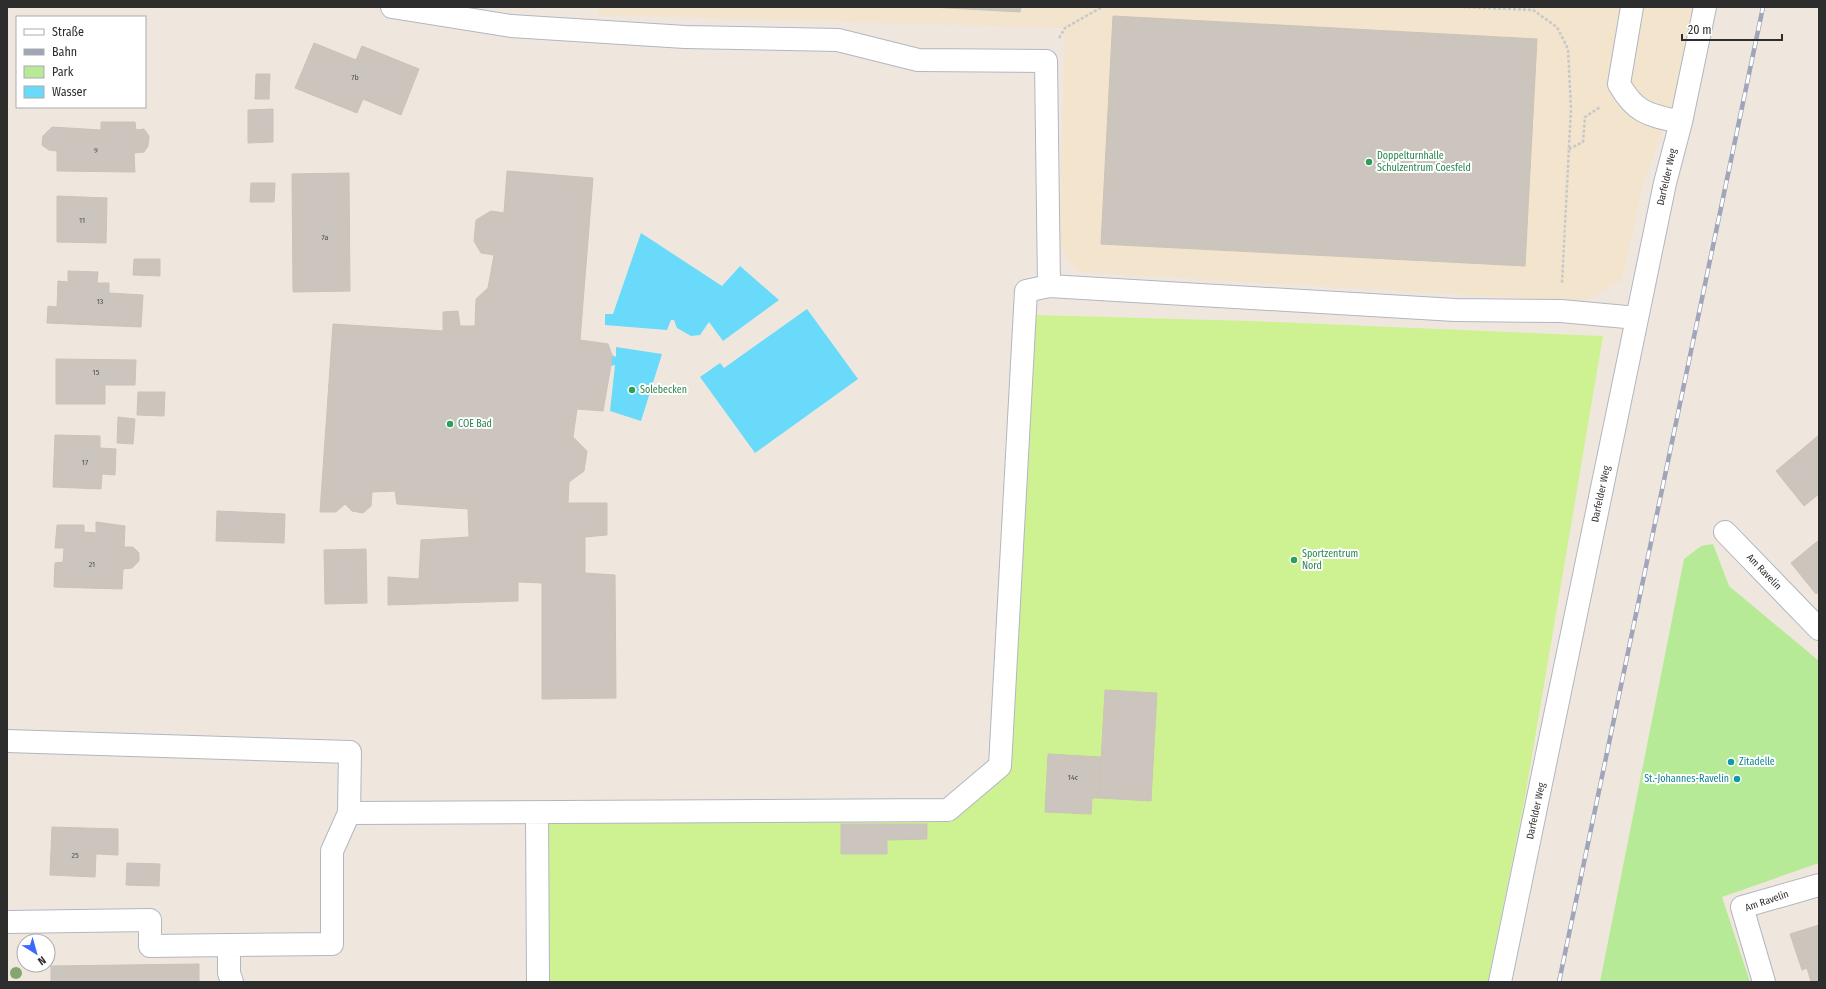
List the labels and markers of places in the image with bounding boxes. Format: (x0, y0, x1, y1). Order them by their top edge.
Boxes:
place label: Doppelturnhalle Schulzentrum Coesfeld (1377, 150, 1471, 174)
marker: Doppelturnhalle Schulzentrum Coesfeld (1364, 157, 1374, 167)
place label: Solebecken (640, 384, 687, 396)
marker: Solebecken (627, 385, 637, 395)
place label: COE Bad (458, 418, 492, 430)
marker: COE Bad (445, 419, 455, 429)
place label: Sportzentrum Nord (1302, 548, 1358, 572)
marker: Sportzentrum Nord (1289, 555, 1299, 565)
place label: Zitadelle (1739, 756, 1775, 768)
marker: Zitadelle (1726, 757, 1736, 767)
place label: St.-Johannes-Ravelin (1644, 773, 1729, 785)
marker: St.-Johannes-Ravelin (1732, 774, 1742, 784)

